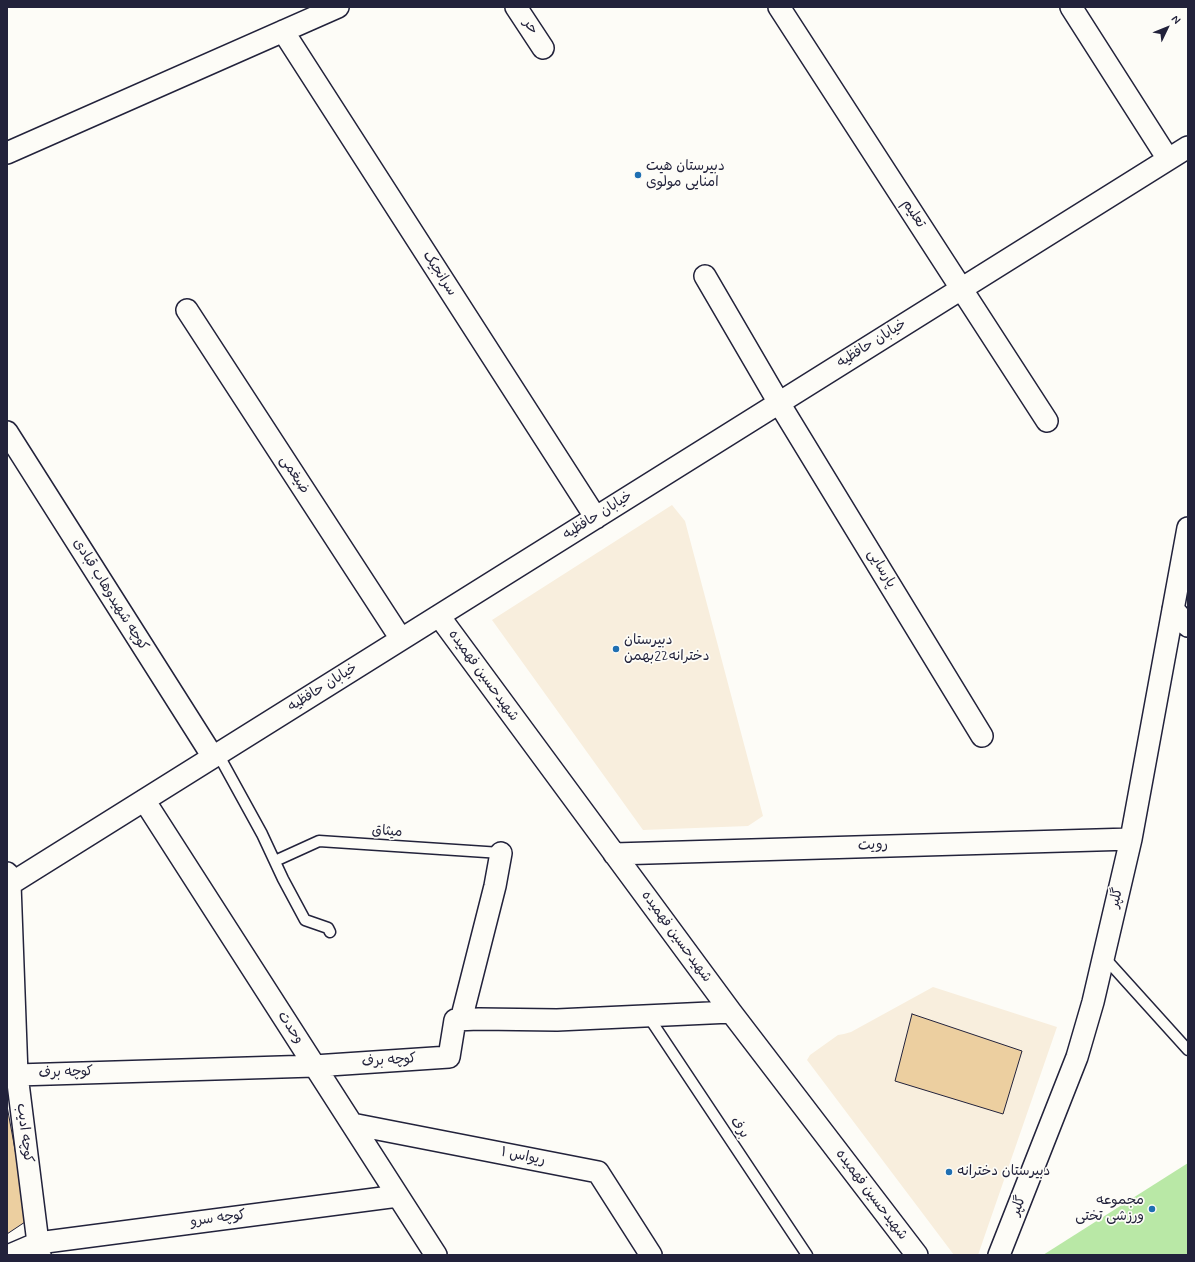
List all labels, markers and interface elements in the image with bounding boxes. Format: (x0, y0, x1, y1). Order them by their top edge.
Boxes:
north arrow (1147, 8, 1187, 48)
text: N (1168, 12, 1183, 27)
street label: حر (519, 16, 541, 38)
place label: دبیرستان هیت امنایی مولوی (646, 159, 725, 192)
marker: دبیرستان هیت امنایی مولوی (633, 170, 643, 180)
street label: تعلیم (898, 197, 928, 231)
street label: سرانجیک (418, 248, 460, 300)
street label: خیابان حافظیه (834, 316, 910, 372)
street label: ضیغمی (276, 453, 312, 497)
street label: خیابان حافظیه (560, 488, 636, 544)
street label: کوچه شهیدوهاب قبادی (69, 536, 151, 654)
street label: پارسایی (863, 547, 899, 591)
street label: شهیدحسین فهمیده (444, 627, 522, 725)
place label: دبیرستان دخترانه22بهمن (624, 633, 709, 666)
marker: دبیرستان دخترانه22بهمن (611, 644, 621, 654)
street label: خیابان حافظیه (285, 660, 361, 716)
street label: میثاق (371, 823, 403, 841)
street label: رویت (858, 837, 888, 855)
street label: گلپر (1107, 886, 1127, 910)
street label: شهیدحسین فهمیده (637, 888, 715, 986)
street label: وحدت (273, 1009, 307, 1047)
street label: کوچه برف (361, 1051, 417, 1071)
street label: کوچه برف (38, 1064, 94, 1082)
street label: کوچه ادیب (12, 1102, 36, 1164)
street label: برف (726, 1114, 752, 1142)
street label: ریواس ۱ (499, 1144, 547, 1170)
street label: شهیدحسین فهمیده (831, 1146, 911, 1244)
place label: دبیرستان دخترانه (957, 1164, 1050, 1180)
marker: دبیرستان دخترانه (944, 1167, 954, 1177)
place label: مجموعه ورزشی تختی (1075, 1193, 1144, 1226)
street label: گلپر (1008, 1194, 1030, 1218)
marker: مجموعه ورزشی تختی (1147, 1204, 1157, 1214)
street label: کوچه سرو (189, 1207, 247, 1231)

